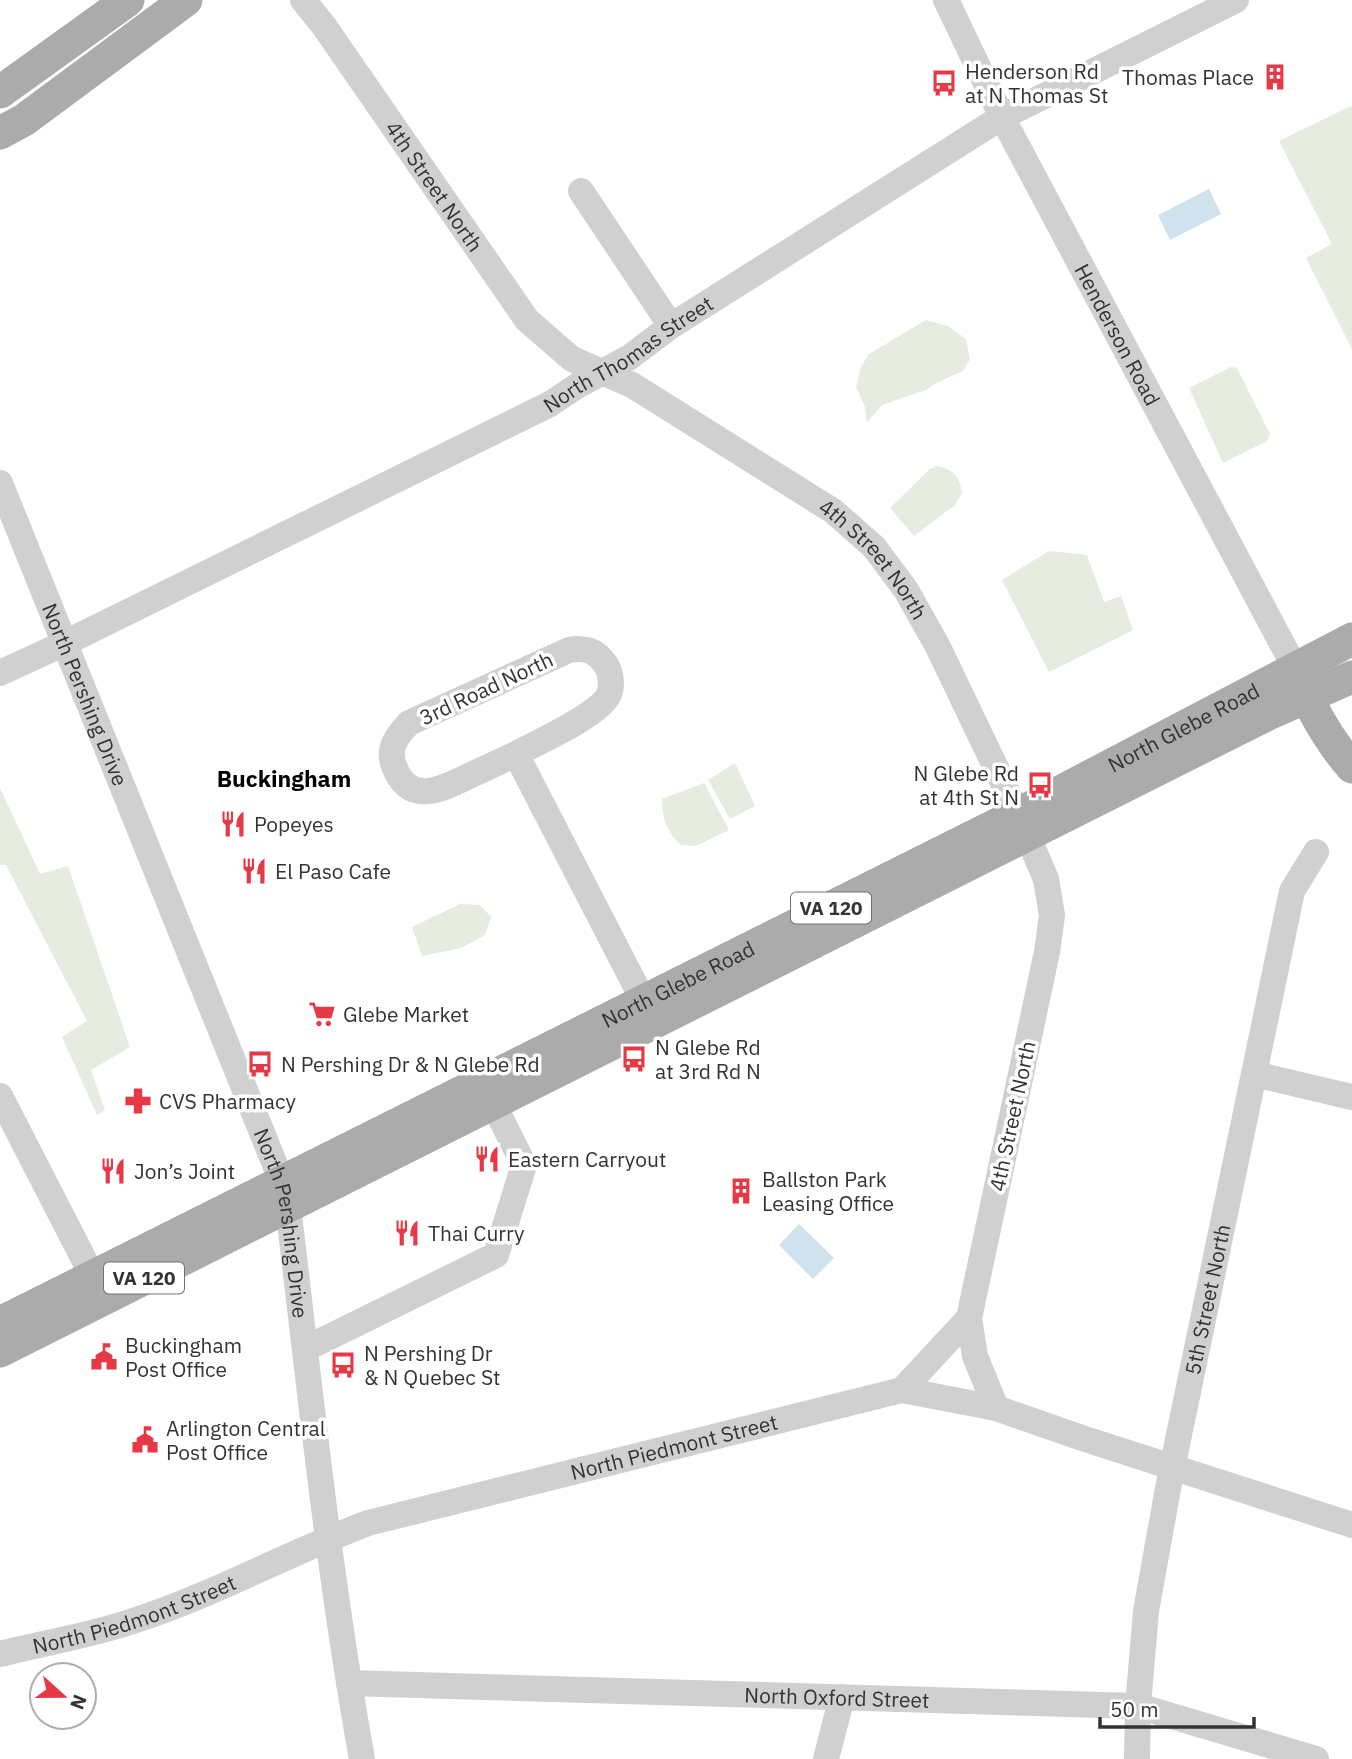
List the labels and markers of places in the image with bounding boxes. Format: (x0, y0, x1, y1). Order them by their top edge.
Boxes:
place label: Henderson Rd at N Thomas St (965, 57, 1108, 109)
building icon: Thomas Place (1260, 62, 1290, 92)
place label: Thomas Place (1122, 63, 1254, 91)
bus stop icon: Henderson Rd at N Thomas St (929, 68, 959, 98)
place label: N Glebe Rd at 4th St N (913, 759, 1019, 811)
bus stop icon: N Glebe Rd at 4th St N (1025, 770, 1055, 800)
restaurant icon: Popeyes (218, 809, 248, 839)
place label: Popeyes (254, 810, 334, 838)
restaurant icon: El Paso Cafe (239, 856, 269, 886)
place label: El Paso Cafe (275, 857, 391, 885)
supermarket icon: Glebe Market (307, 999, 337, 1029)
place label: Glebe Market (343, 1000, 469, 1028)
place label: N Glebe Rd at 3rd Rd N (655, 1033, 761, 1085)
bus stop icon: N Glebe Rd at 3rd Rd N (619, 1044, 649, 1074)
bus stop icon: N Pershing Dr & N Glebe Rd (245, 1049, 275, 1079)
place label: N Pershing Dr & N Glebe Rd (281, 1050, 540, 1078)
pharmacy icon: CVS Pharmacy (123, 1086, 153, 1116)
place label: CVS Pharmacy (159, 1087, 296, 1115)
restaurant icon: Eastern Carryout (472, 1144, 502, 1174)
place label: Eastern Carryout (508, 1145, 666, 1173)
restaurant icon: Jon’s Joint (98, 1156, 128, 1186)
place label: Jon’s Joint (134, 1157, 235, 1185)
place label: Ballston Park Leasing Office (762, 1165, 894, 1217)
building icon: Ballston Park Leasing Office (726, 1176, 756, 1206)
restaurant icon: Thai Curry (392, 1218, 422, 1248)
place label: Thai Curry (428, 1219, 525, 1247)
place label: Buckingham Post Office (125, 1331, 242, 1383)
place label: N Pershing Dr & N Quebec St (364, 1339, 500, 1391)
public building icon: Buckingham Post Office (89, 1342, 119, 1372)
bus stop icon: N Pershing Dr & N Quebec St (328, 1350, 358, 1380)
place label: Arlington Central Post Office (166, 1414, 326, 1466)
public building icon: Arlington Central Post Office (130, 1425, 160, 1455)

